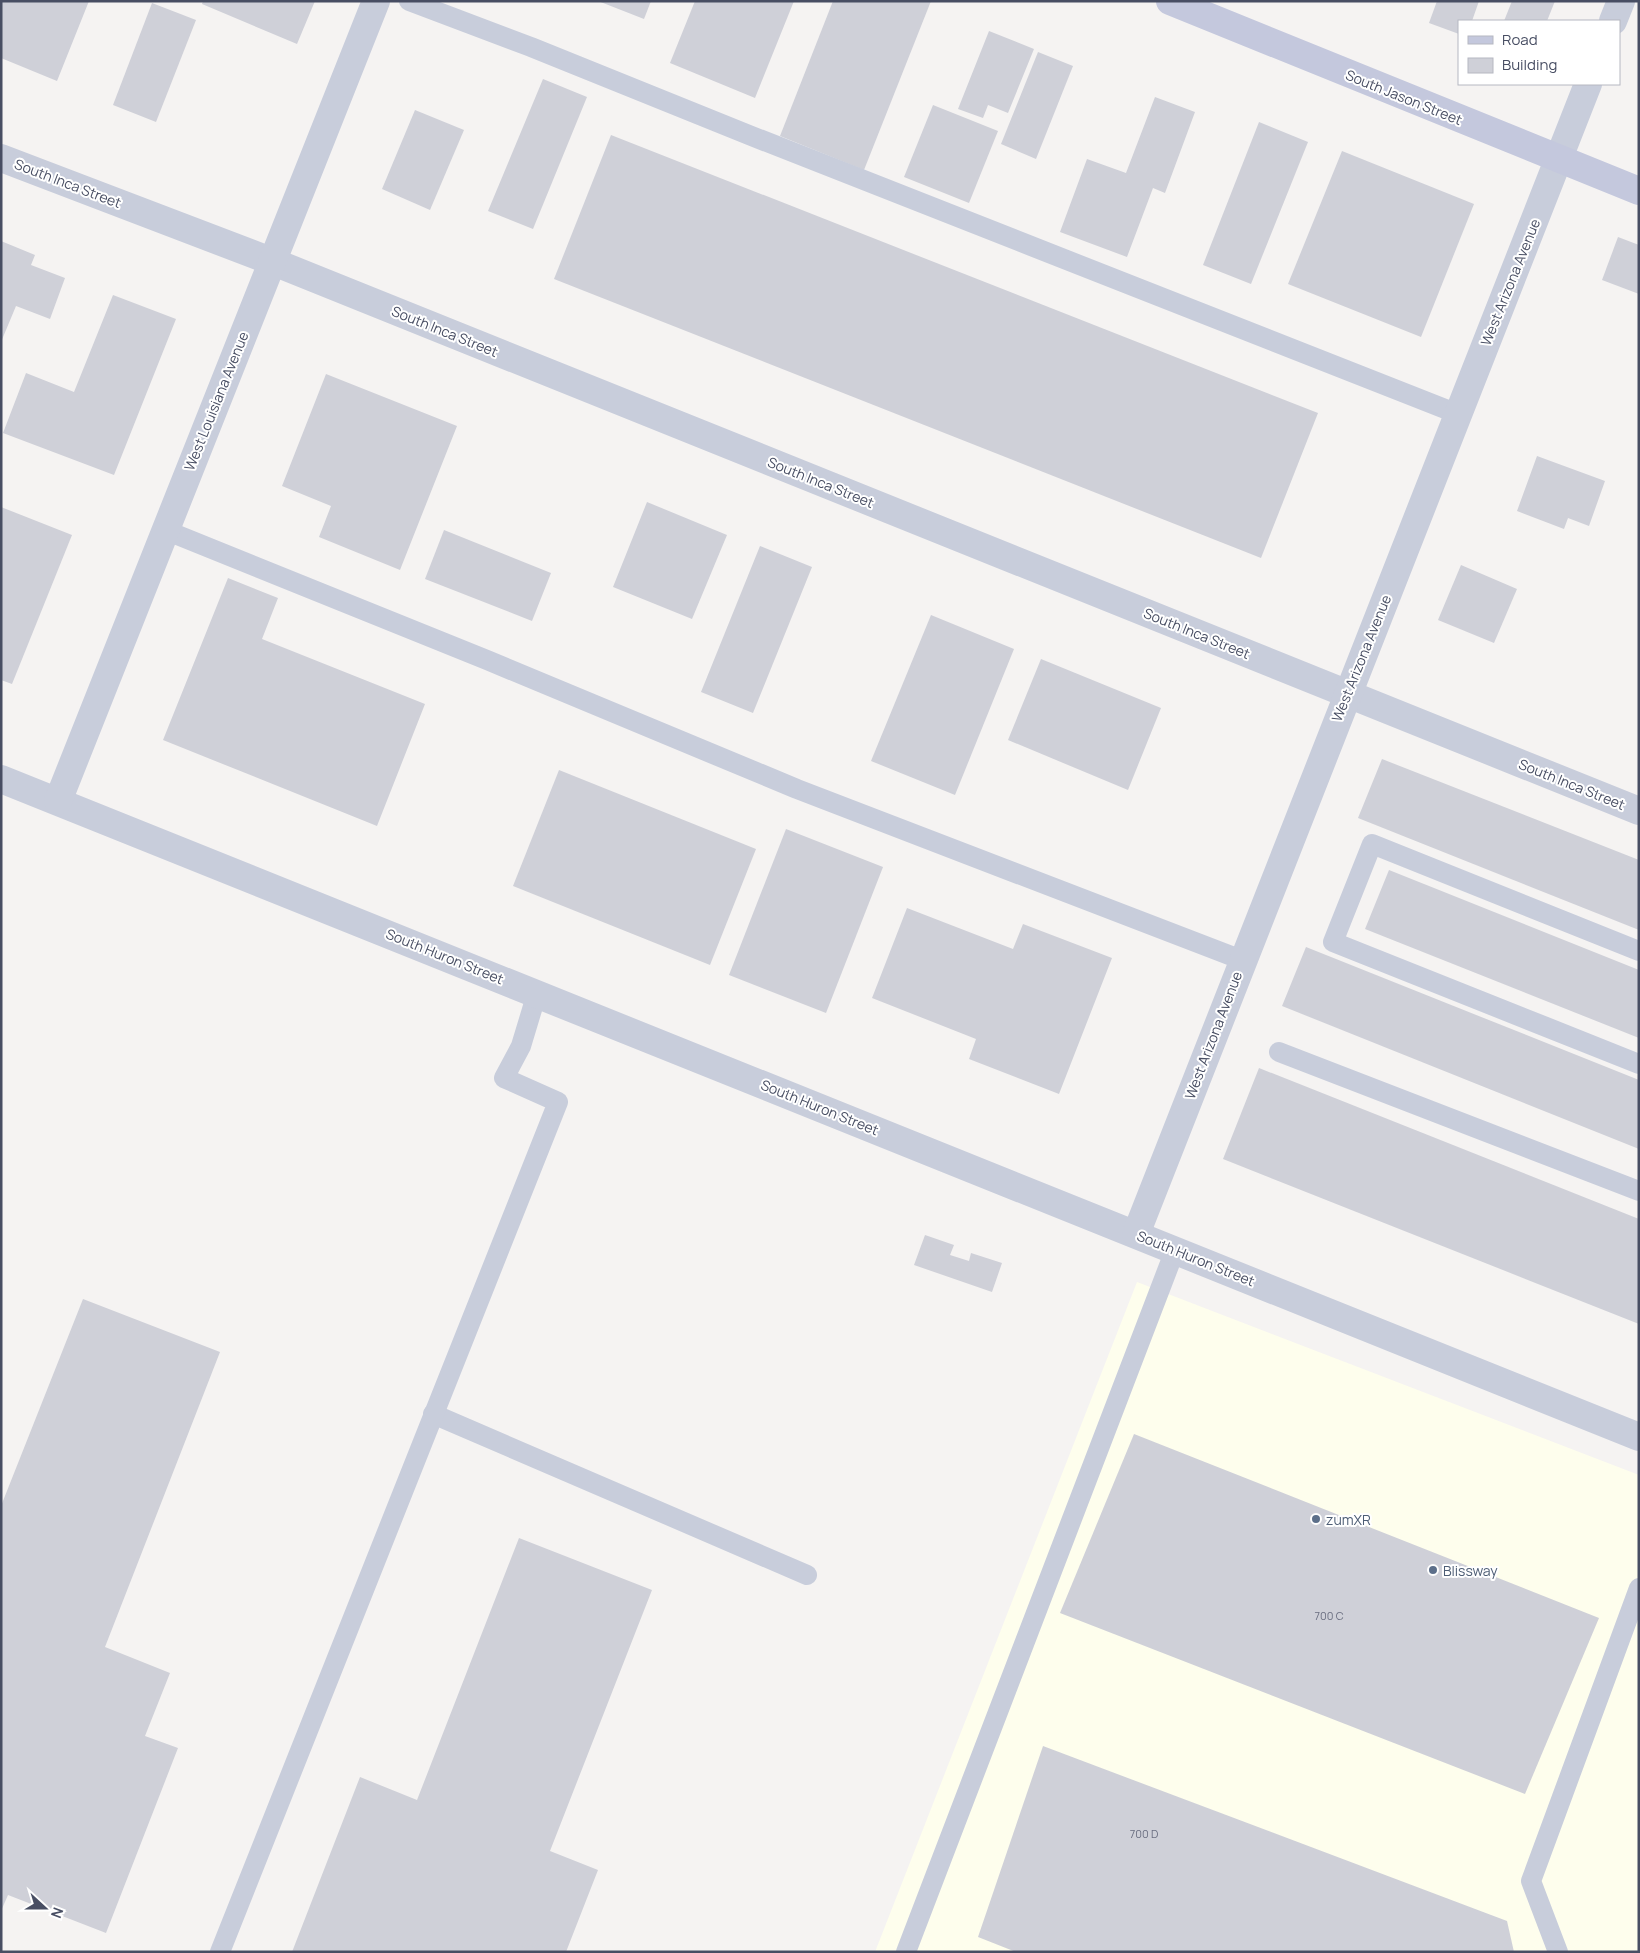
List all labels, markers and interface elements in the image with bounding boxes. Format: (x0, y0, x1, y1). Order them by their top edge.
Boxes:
legend (1458, 20, 1620, 85)
text: Road (1502, 29, 1538, 50)
text: Building (1502, 54, 1557, 75)
street label: South Jason Street (1343, 65, 1465, 129)
street label: South Inca Street (12, 154, 124, 212)
street label: West Arizona Avenue (1476, 216, 1544, 348)
street label: South Inca Street (389, 301, 501, 361)
street label: West Louisiana Avenue (179, 329, 253, 473)
street label: South Inca Street (765, 452, 877, 512)
street label: West Arizona Avenue (1327, 592, 1395, 724)
street label: South Inca Street (1141, 603, 1253, 663)
street label: South Inca Street (1516, 754, 1628, 814)
street label: South Huron Street (383, 924, 507, 988)
street label: West Arizona Avenue (1180, 968, 1246, 1102)
street label: South Huron Street (758, 1075, 882, 1139)
street label: South Huron Street (1134, 1226, 1258, 1290)
place label: zumXR (1326, 1510, 1371, 1529)
marker: zumXR (1310, 1513, 1322, 1525)
place label: Blissway (1443, 1561, 1498, 1580)
marker: Blissway (1427, 1564, 1439, 1576)
house number: 700 C (1314, 1608, 1344, 1623)
house number: 700 D (1130, 1826, 1158, 1841)
north arrow (20, 1883, 70, 1933)
text: N (47, 1905, 68, 1921)

